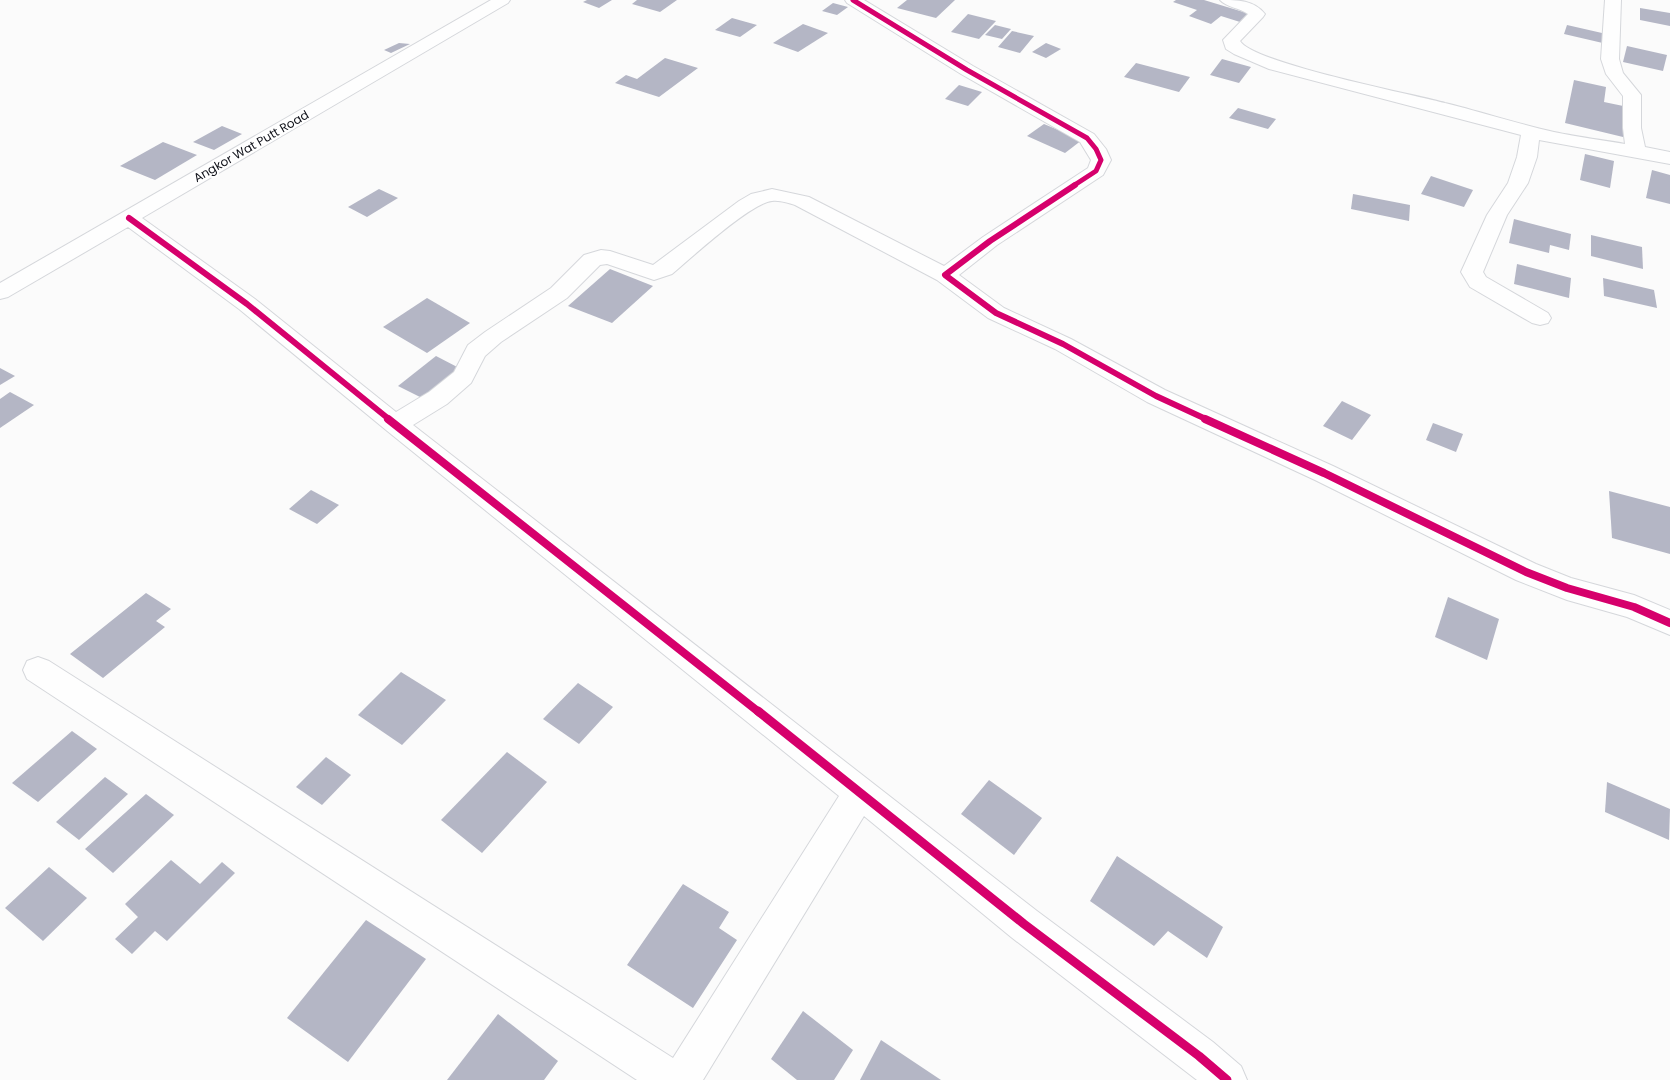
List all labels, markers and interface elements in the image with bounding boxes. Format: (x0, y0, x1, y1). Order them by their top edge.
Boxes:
street label: Angkor Wat Putt Road (190, 106, 312, 186)

